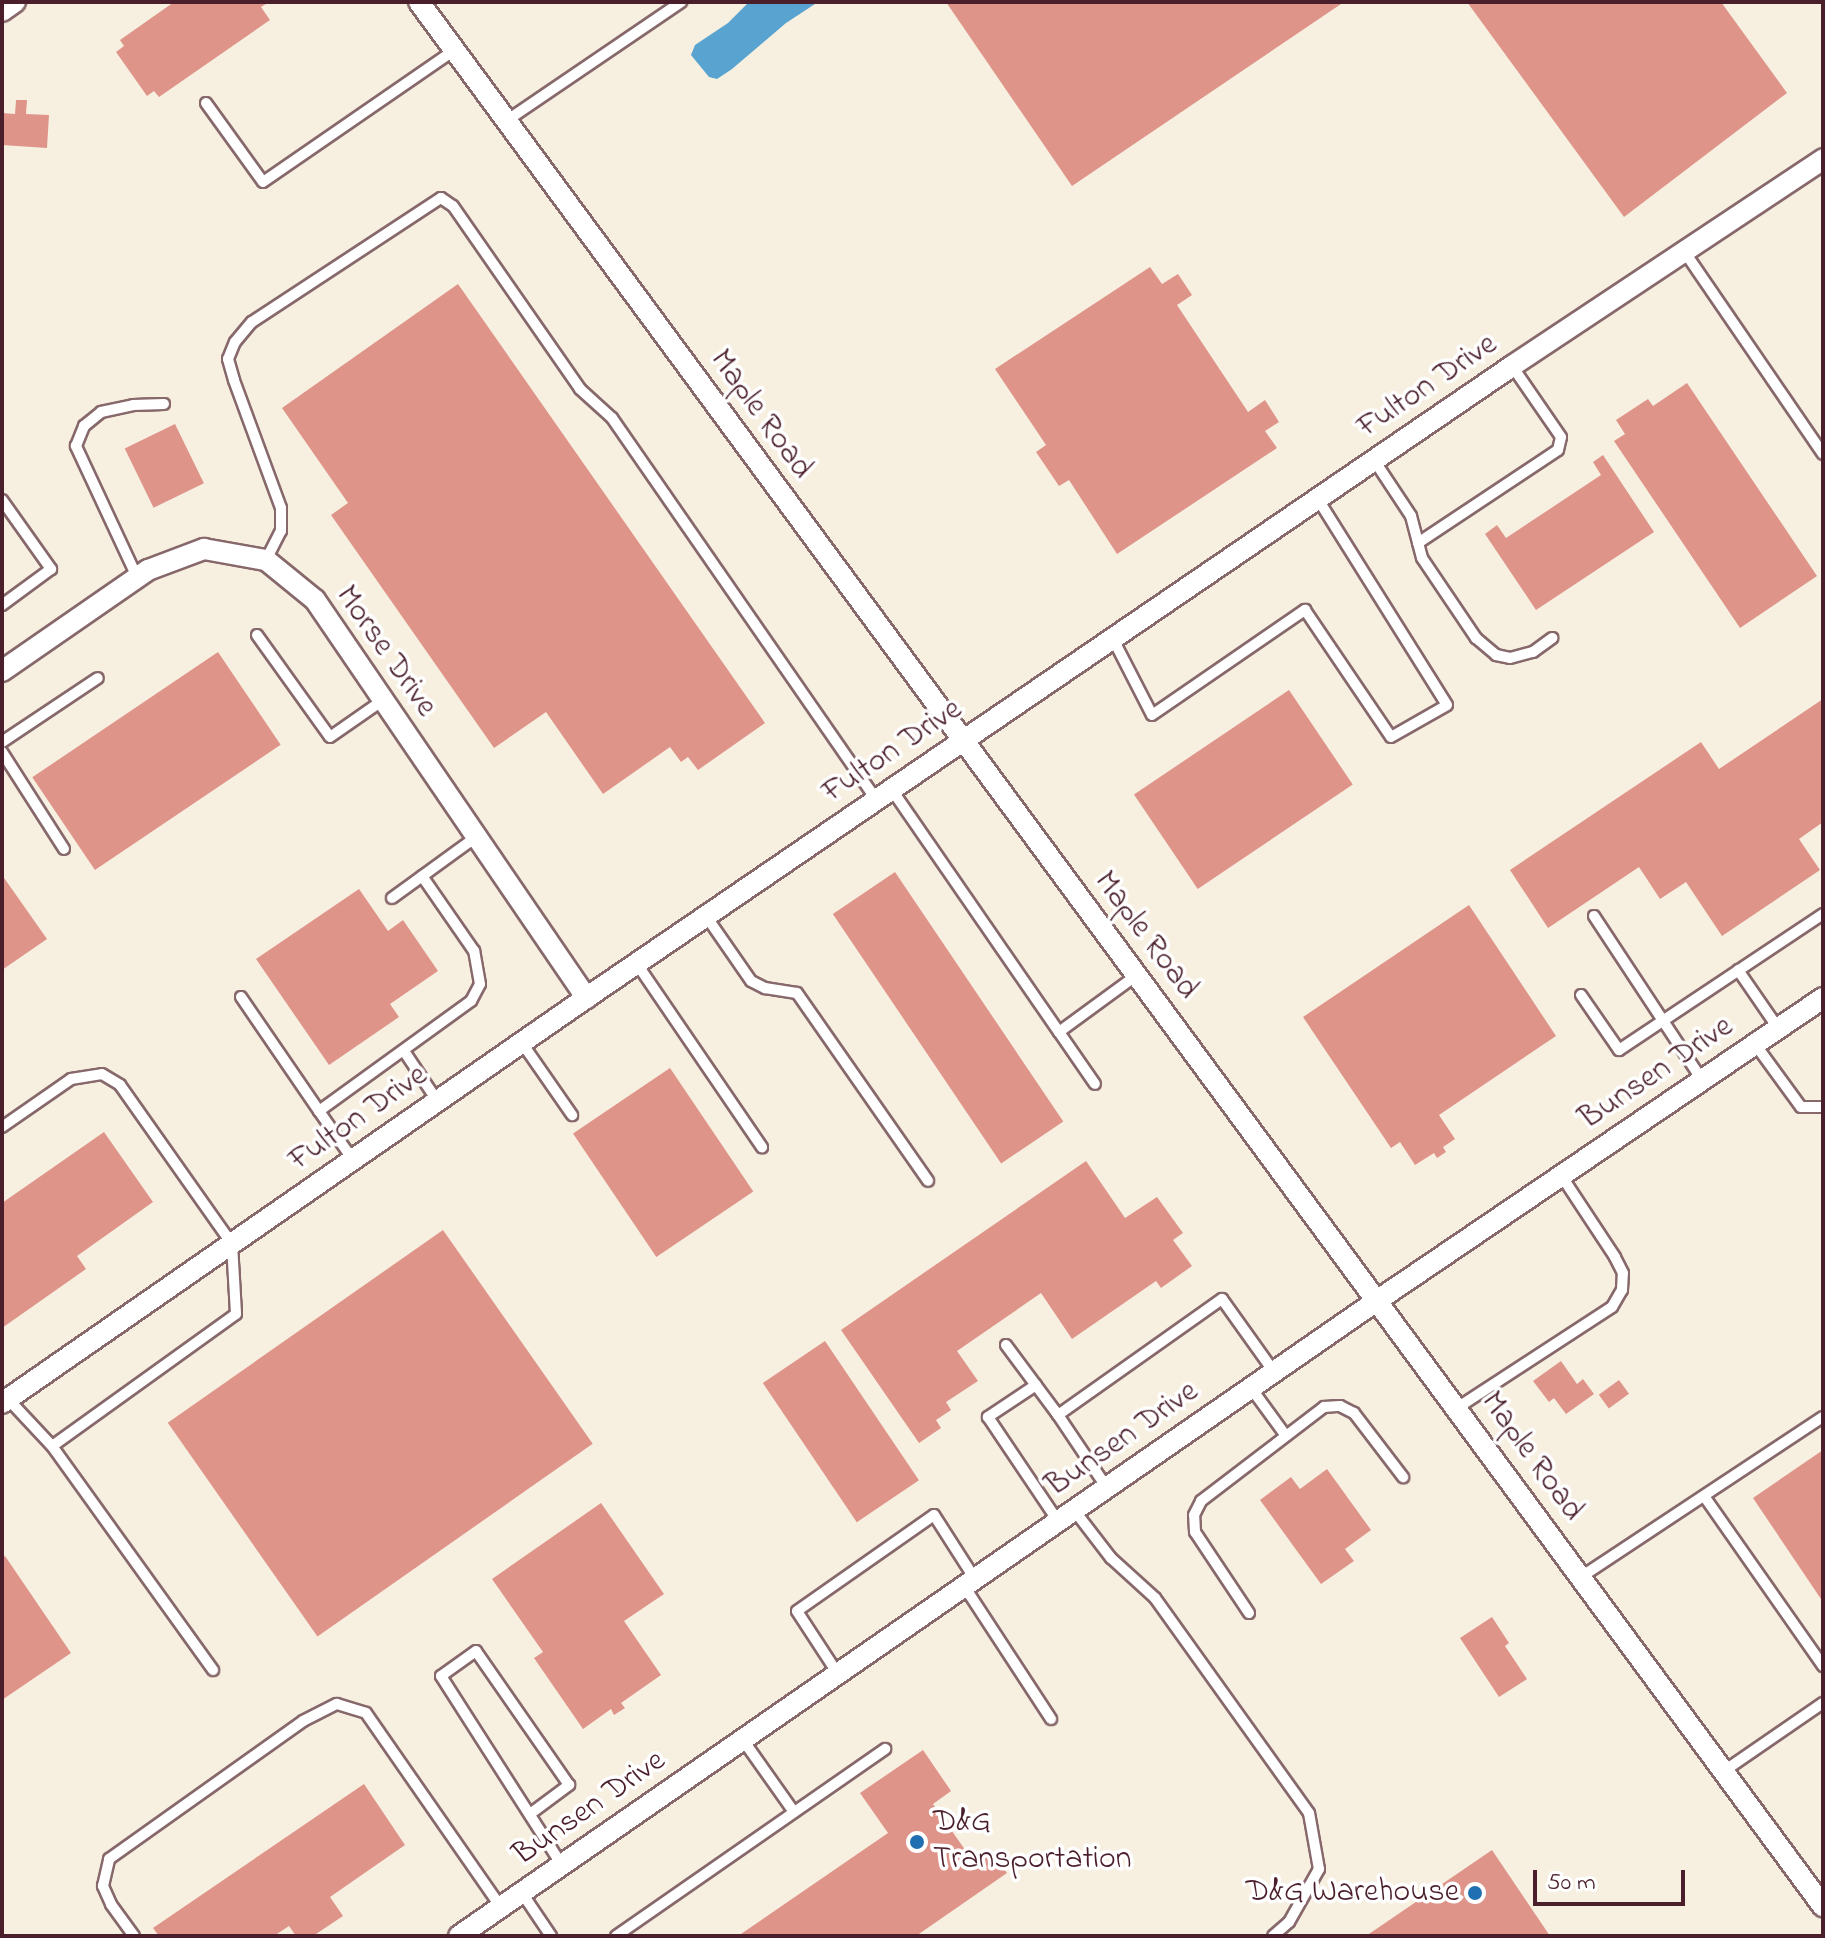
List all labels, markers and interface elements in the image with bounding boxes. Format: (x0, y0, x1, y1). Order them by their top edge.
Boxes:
street label: Fulton Drive (1351, 326, 1505, 448)
street label: Maple Road (700, 343, 820, 487)
street label: Morse Drive (326, 579, 444, 725)
street label: Fulton Drive (816, 691, 970, 813)
street label: Maple Road (1084, 864, 1206, 1008)
street label: Bunsen Drive (1573, 1009, 1741, 1139)
street label: Fulton Drive (282, 1057, 436, 1181)
street label: Bunsen Drive (1040, 1374, 1206, 1506)
street label: Maple Road (1471, 1385, 1591, 1529)
street label: Bunsen Drive (507, 1743, 673, 1875)
place label: D&G Transportation (933, 1805, 1132, 1880)
marker: D&G Transportation (908, 1833, 926, 1851)
scale bar (1537, 1854, 1689, 1904)
text: 50 m (1547, 1866, 1596, 1901)
place label: D&G Warehouse (1246, 1874, 1459, 1912)
marker: D&G Warehouse (1466, 1884, 1484, 1902)

